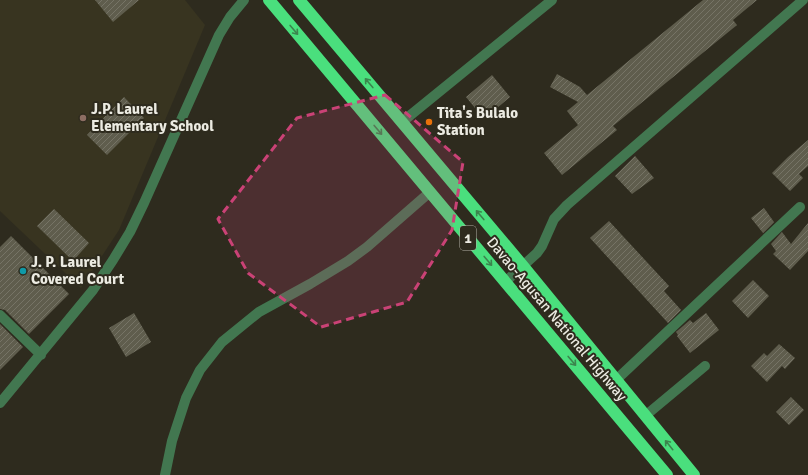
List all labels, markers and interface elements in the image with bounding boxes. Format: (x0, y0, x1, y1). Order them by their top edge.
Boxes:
one-way arrow (290, 25, 299, 35)
one-way arrow (364, 78, 373, 88)
place label: J.P. Laurel Elementary School (91, 100, 214, 135)
place label: Tita's Bulalo Station (437, 104, 518, 139)
marker: J.P. Laurel Elementary School (78, 113, 88, 123)
marker: Tita's Bulalo Station (424, 117, 434, 127)
one-way arrow (373, 124, 382, 135)
one-way arrow (475, 209, 484, 220)
road number: 1 (460, 226, 476, 250)
street label: Davao-Agusan National Highway (483, 233, 631, 405)
place label: J. P. Laurel Covered Court (31, 253, 124, 288)
one-way arrow (484, 256, 493, 267)
marker: J. P. Laurel Covered Court (18, 266, 28, 276)
one-way arrow (567, 356, 576, 366)
one-way arrow (664, 439, 673, 450)

